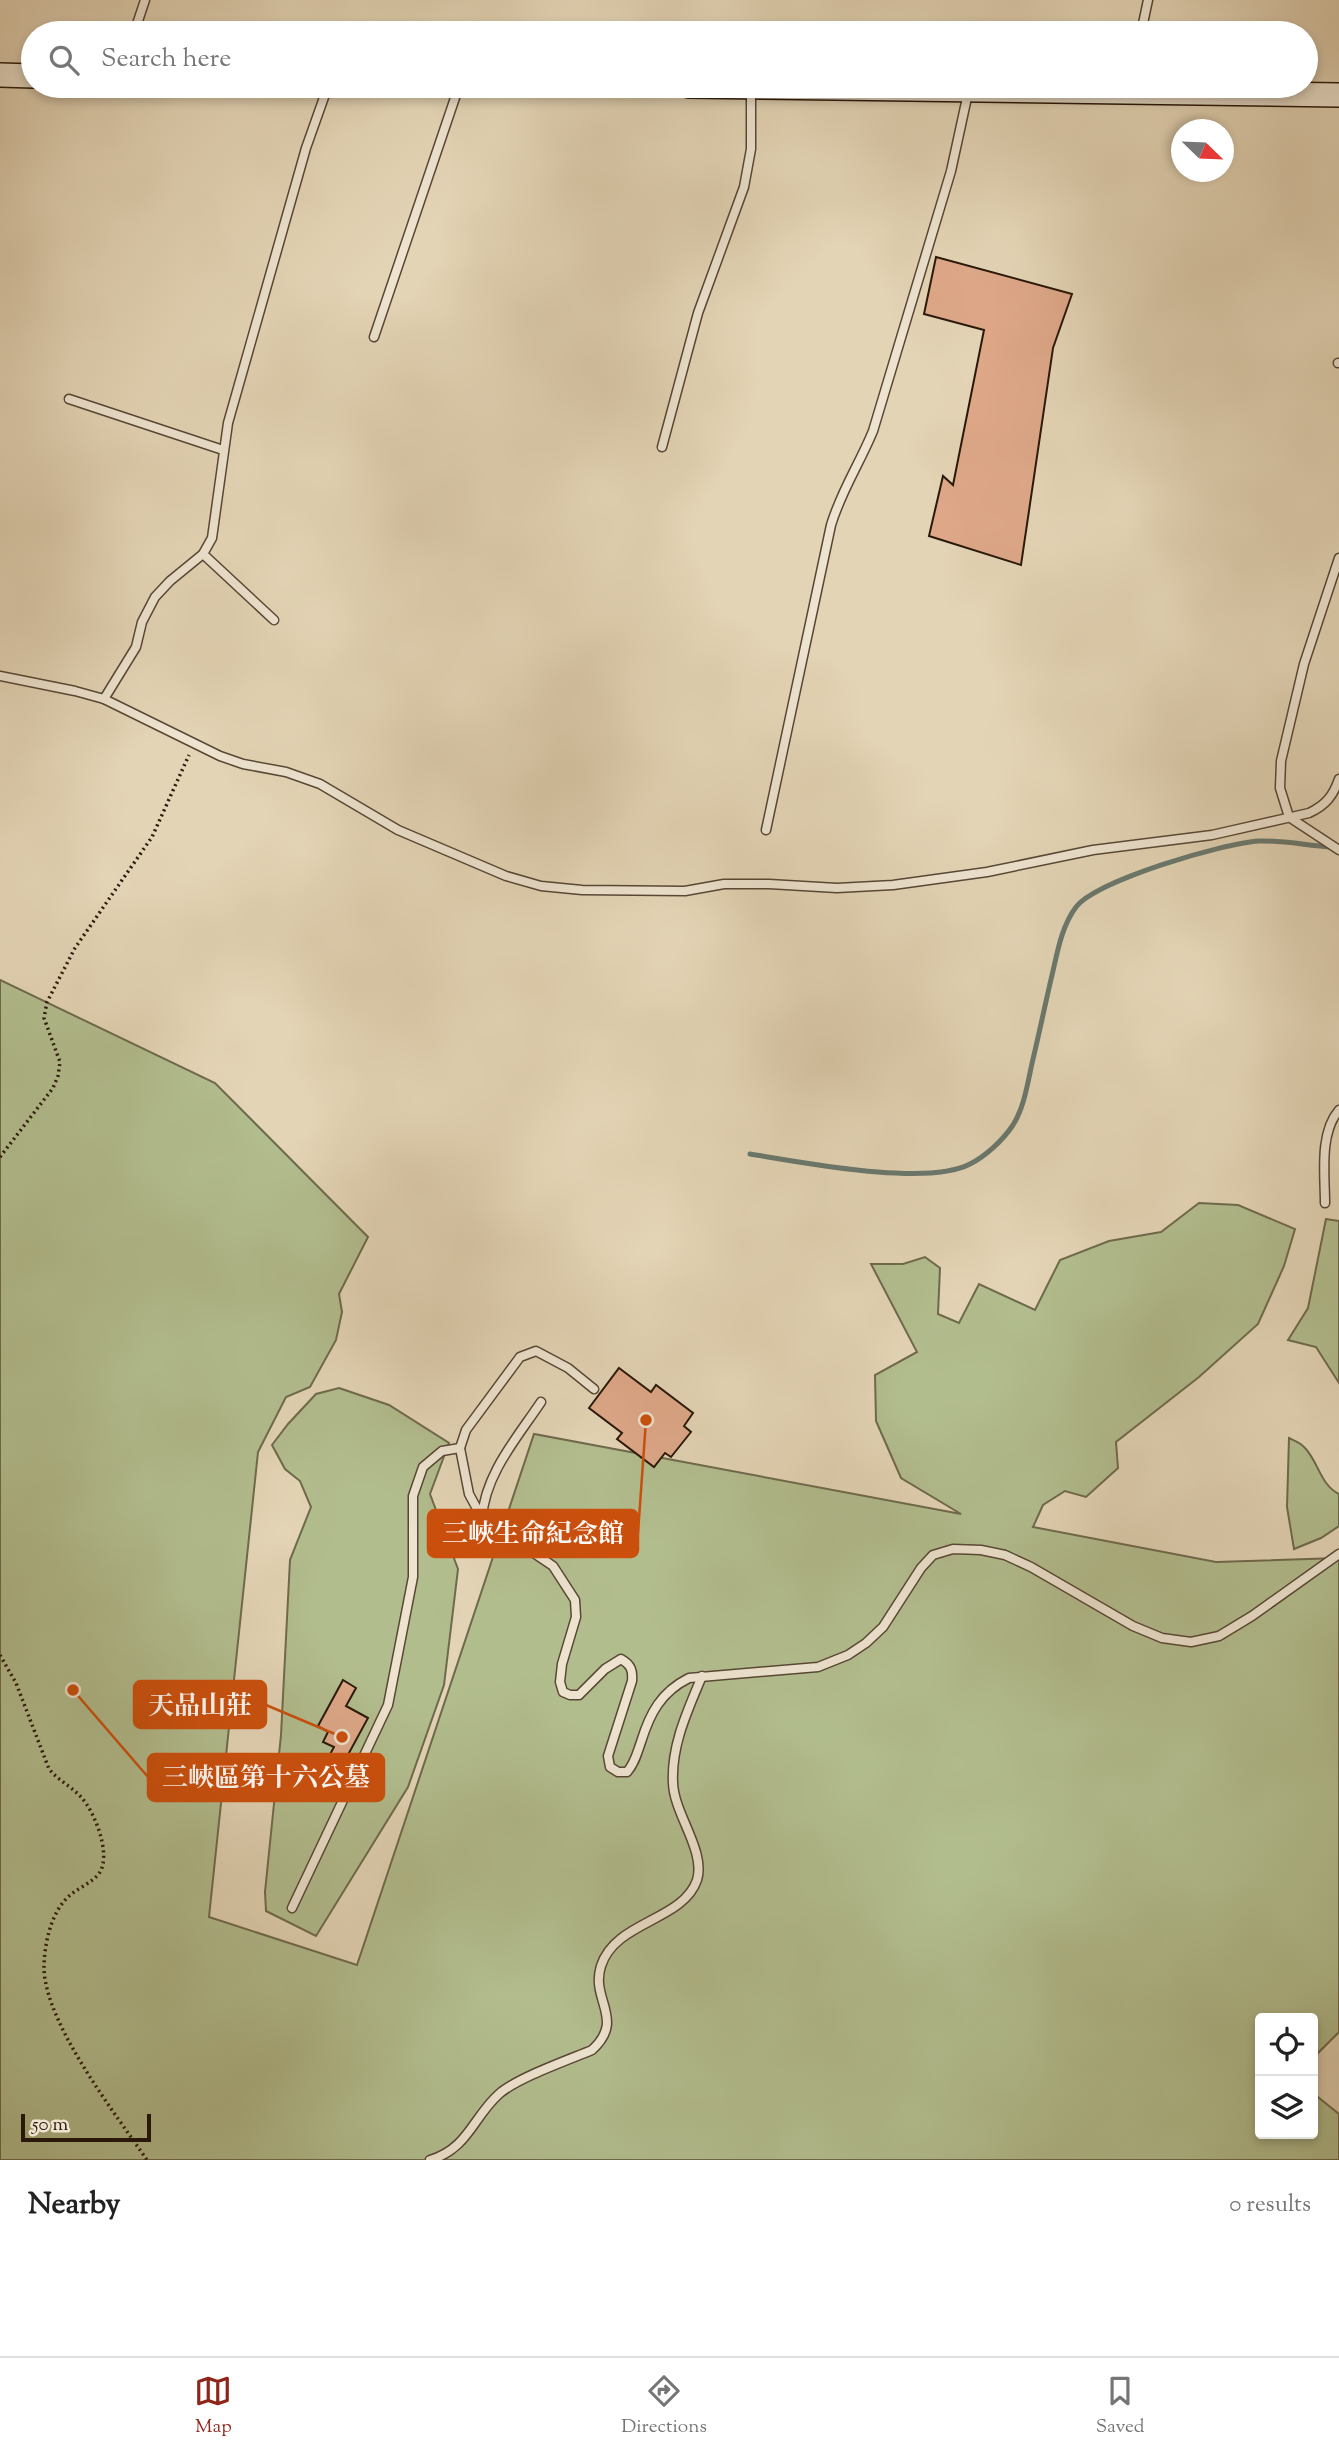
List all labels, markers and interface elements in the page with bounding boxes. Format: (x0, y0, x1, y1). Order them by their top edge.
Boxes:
search box (21, 21, 1318, 98)
icon: search (45, 41, 83, 79)
text: Search here (101, 41, 231, 78)
north arrow (1171, 119, 1234, 182)
callout: 三峽生命紀念館 (428, 1510, 638, 1557)
text: 三峽生命紀念館 (442, 1517, 624, 1554)
callout: 天品山莊 (134, 1681, 266, 1728)
text: 天品山莊 (148, 1689, 252, 1726)
callout: 三峽區第十六公墓 (148, 1754, 384, 1801)
text: 三峽區第十六公墓 (162, 1761, 370, 1798)
map controls (1255, 2013, 1318, 2139)
button: locate (1255, 2013, 1318, 2076)
button: layers (1255, 2076, 1318, 2139)
scale bar (21, 2111, 150, 2143)
text: 50 m (32, 2112, 68, 2139)
text: Nearby (28, 2184, 120, 2227)
text: 0 results (1229, 2189, 1311, 2222)
tab: Map (194, 2372, 232, 2441)
tab: Directions (621, 2372, 707, 2441)
tab: Saved (1096, 2372, 1145, 2441)

